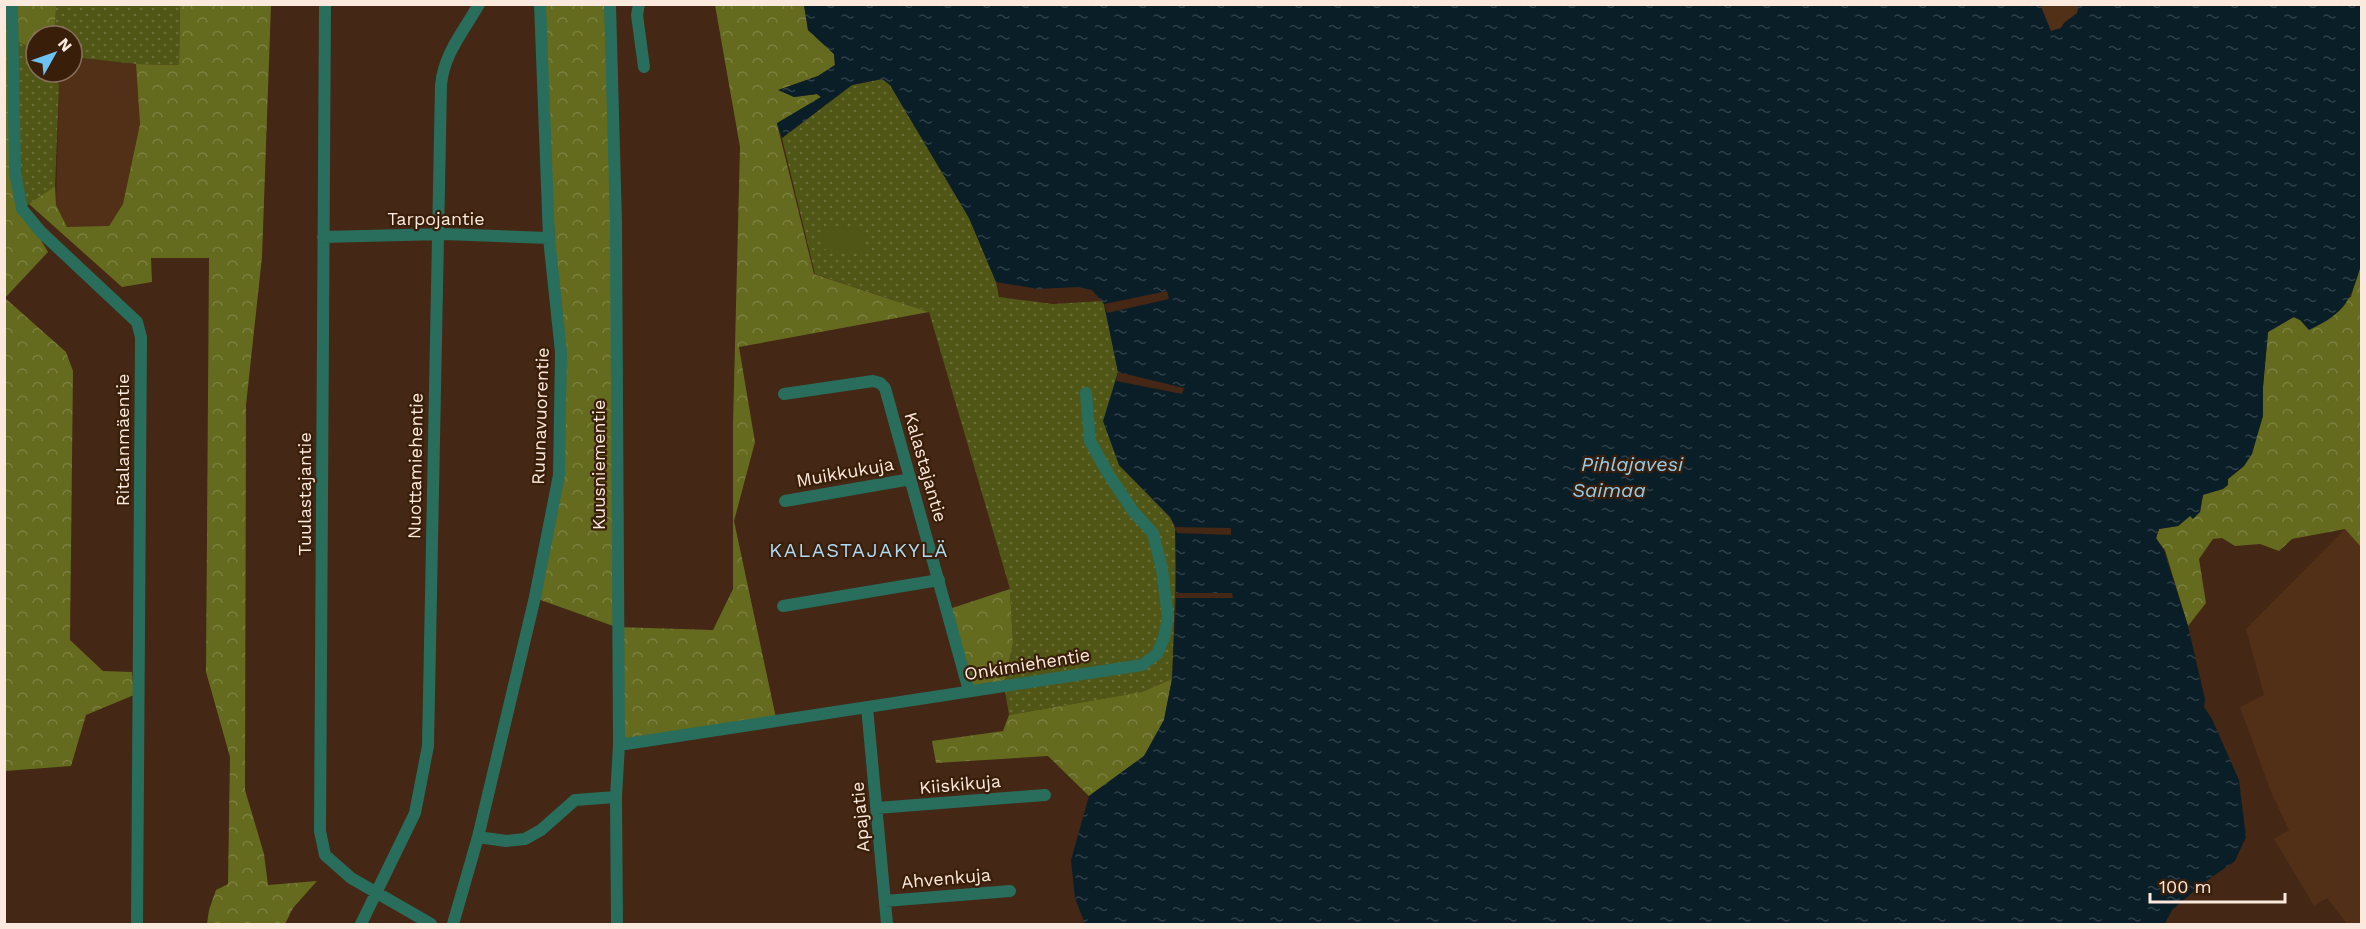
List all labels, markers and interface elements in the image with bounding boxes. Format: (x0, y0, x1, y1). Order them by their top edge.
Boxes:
north arrow (24, 24, 84, 84)
text: N (54, 34, 76, 55)
street label: Tarpojantie (387, 208, 485, 229)
street label: Ruunavuorentie (527, 347, 553, 485)
street label: Ritalanmäentie (112, 374, 133, 506)
street label: Nuottamiehentie (403, 393, 427, 539)
street label: Kuusniementie (588, 400, 609, 530)
street label: Kalastajantie (900, 410, 952, 524)
street label: Tuulastajantie (294, 432, 315, 556)
water label: Pihlajavesi (1581, 452, 1684, 476)
street label: Muikkukuja (794, 453, 896, 491)
water label: Saimaa (1572, 478, 1646, 502)
district label: KALASTAJAKYLÄ (769, 538, 949, 562)
street label: Onkimiehentie (963, 644, 1091, 684)
street label: Kiiskikuja (918, 770, 1002, 798)
street label: Apajatie (846, 781, 874, 853)
street label: Ahvenkuja (900, 864, 992, 892)
scale bar (2150, 866, 2285, 904)
text: 100 m (2159, 876, 2212, 897)

